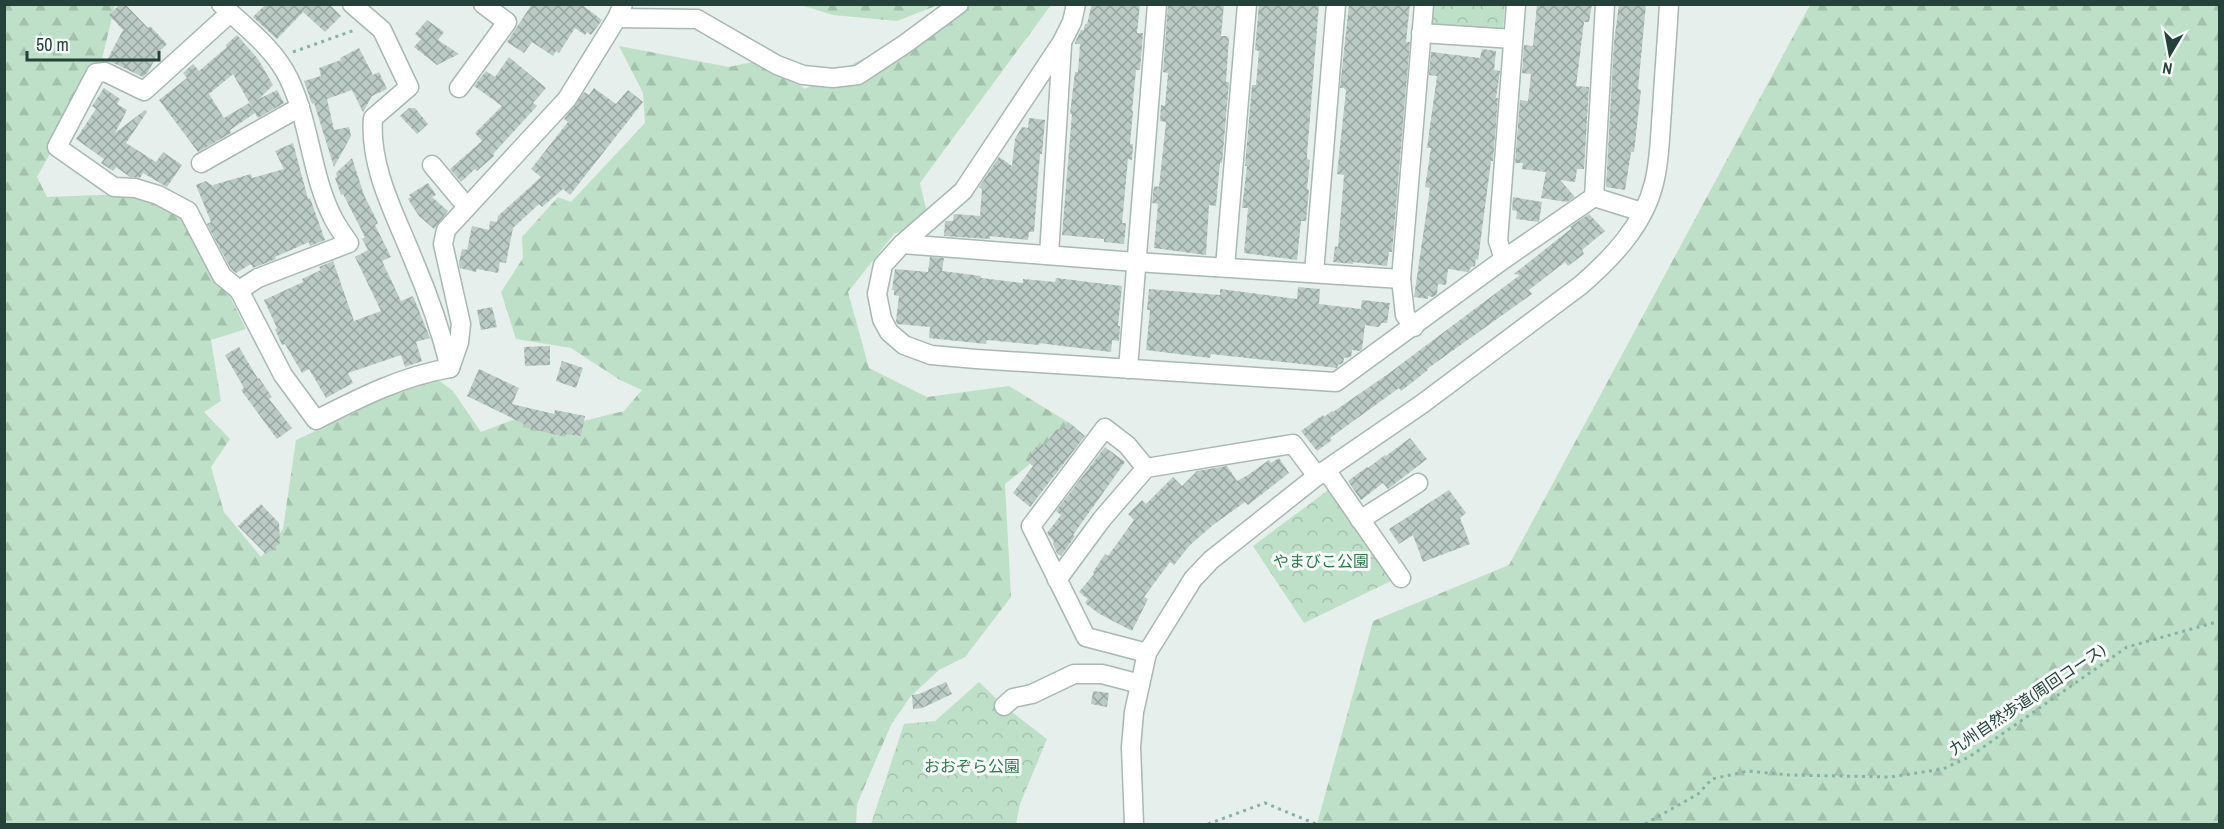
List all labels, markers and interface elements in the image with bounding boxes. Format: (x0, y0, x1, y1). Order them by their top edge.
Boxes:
scale bar (27, 24, 159, 62)
north arrow (2140, 24, 2200, 84)
text: 50 m (36, 32, 69, 57)
text: N (2161, 57, 2174, 80)
park label: やまびこ公園 (1273, 550, 1369, 572)
street label: 九州自然歩道(周回コース) (1945, 638, 2109, 760)
park label: おおぞら公園 (924, 755, 1020, 777)

